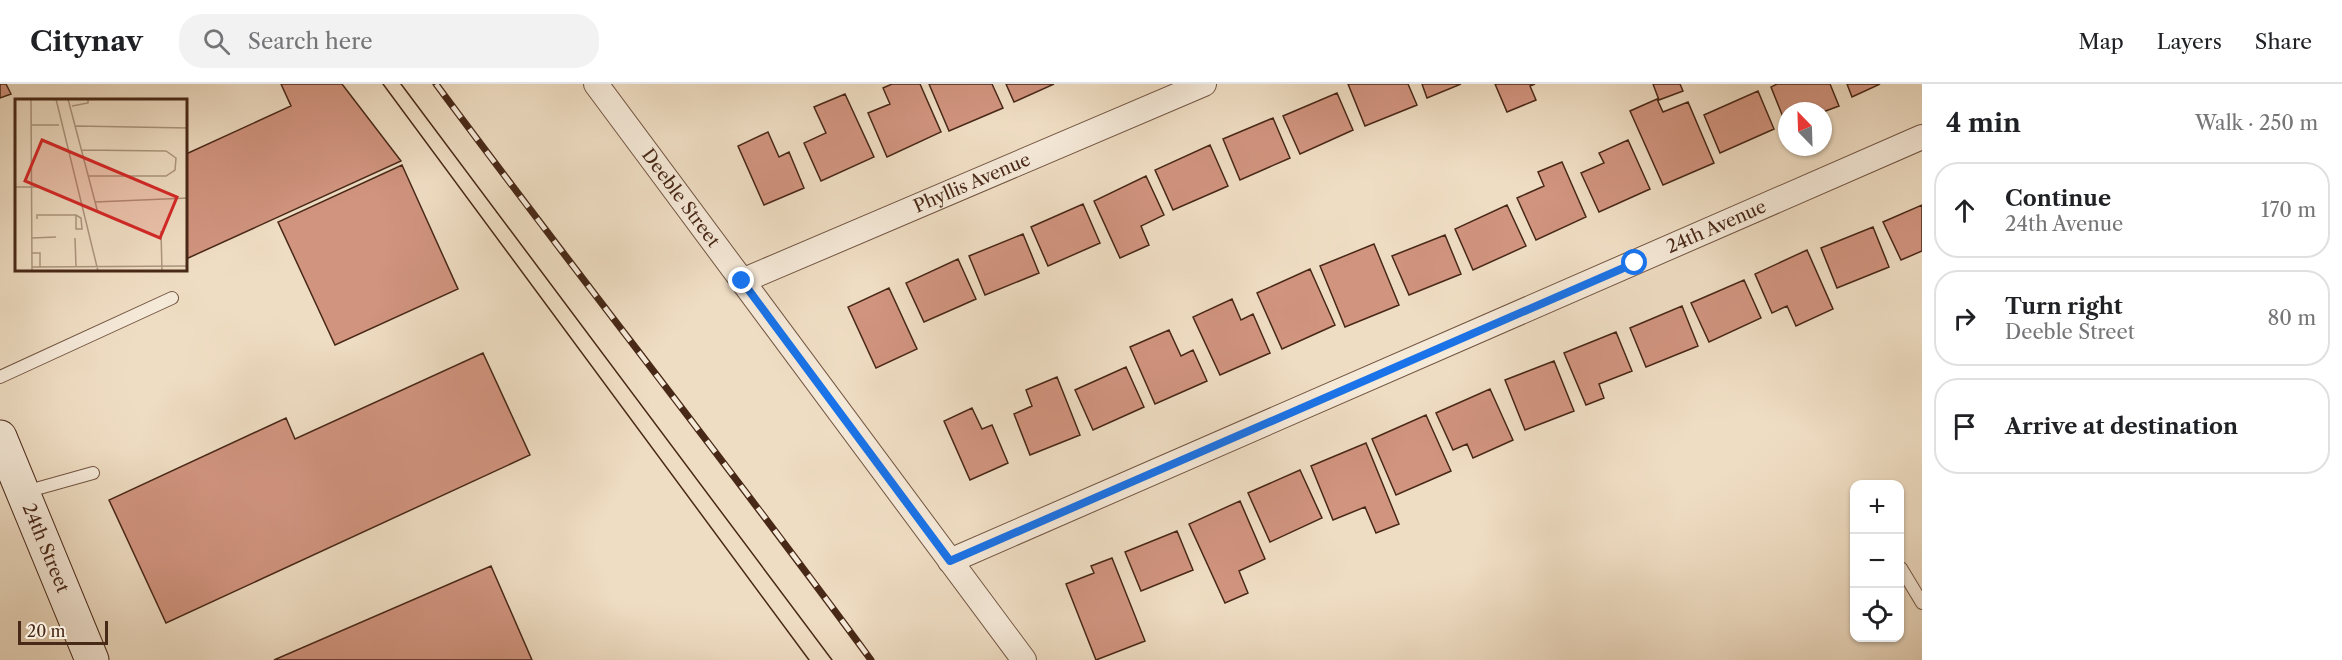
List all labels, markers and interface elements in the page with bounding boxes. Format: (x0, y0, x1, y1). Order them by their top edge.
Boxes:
search box (179, 14, 599, 68)
text: Citynav (30, 24, 143, 58)
icon: search (200, 25, 233, 58)
text: Search here (248, 28, 372, 55)
text: Map (2079, 29, 2124, 54)
text: Layers (2157, 29, 2222, 54)
text: Share (2255, 29, 2312, 54)
inset map (15, 99, 188, 272)
north arrow (1778, 102, 1832, 156)
text: 4 min (1946, 107, 2021, 139)
text: Walk · 250 m (2195, 111, 2318, 135)
street label: Deeble Street (637, 144, 725, 252)
street label: Phyllis Avenue (910, 148, 1034, 218)
text: Continue (2005, 185, 2111, 212)
icon: ahead (1948, 194, 1981, 227)
street label: 24th Avenue (1663, 195, 1769, 258)
text: 170 m (2261, 198, 2316, 222)
text: 24th Avenue (2005, 212, 2123, 236)
route start (1621, 249, 1647, 275)
route end (728, 267, 754, 293)
text: Turn right (2005, 293, 2123, 320)
icon: right (1948, 302, 1981, 335)
text: 80 m (2268, 306, 2316, 330)
text: Deeble Street (2005, 320, 2135, 344)
icon: arrive (1948, 410, 1981, 443)
text: Arrive at destination (2005, 413, 2238, 440)
map controls (1850, 480, 1904, 642)
button: + (1850, 480, 1904, 534)
street label: 24th Street (18, 500, 74, 596)
button: − (1850, 534, 1904, 588)
button: locate (1850, 588, 1904, 642)
scale bar (18, 618, 108, 646)
text: 20 m (27, 621, 66, 641)

